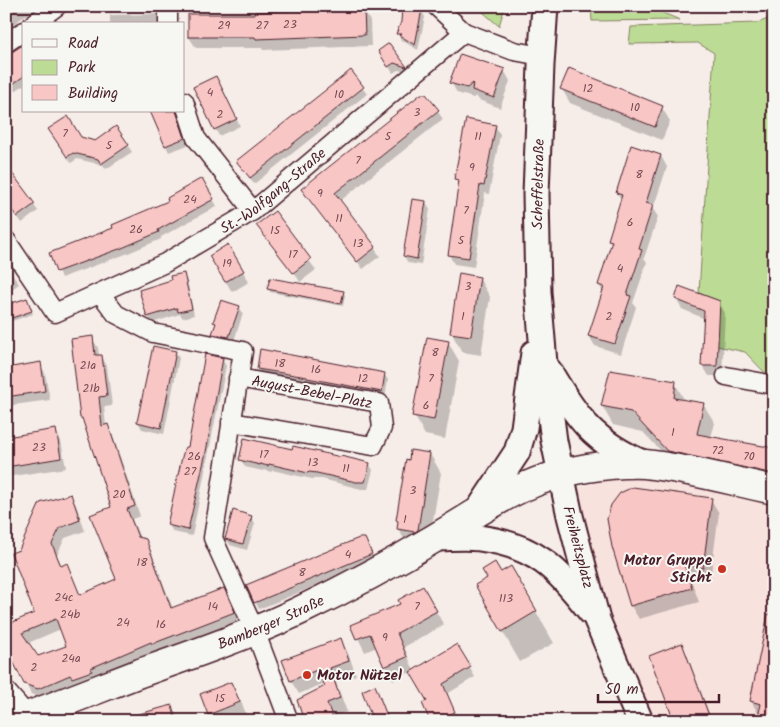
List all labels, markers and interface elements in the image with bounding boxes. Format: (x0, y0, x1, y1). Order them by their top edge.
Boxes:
house number: 23 (283, 15, 297, 34)
house number: 29 (218, 16, 231, 35)
house number: 27 (256, 16, 269, 35)
legend (22, 22, 185, 112)
text: Road (68, 32, 99, 56)
text: Park (68, 56, 96, 80)
house number: 12 (583, 79, 593, 98)
text: Building (68, 82, 118, 106)
house number: 4 (207, 83, 214, 102)
house number: 10 (334, 85, 344, 104)
house number: 10 (630, 98, 640, 117)
house number: 3 (414, 103, 421, 122)
house number: 2 (217, 105, 224, 124)
house number: 7 (62, 124, 68, 143)
house number: 5 (385, 127, 393, 146)
house number: 11 (474, 127, 482, 146)
house number: 5 (106, 136, 114, 155)
street label: Scheffelstraße (526, 138, 552, 230)
street label: St.-Wolfgang-Straße (216, 142, 332, 241)
house number: 7 (355, 151, 361, 170)
house number: 9 (469, 158, 475, 177)
house number: 8 (635, 165, 643, 184)
house number: 9 (317, 184, 323, 203)
house number: 24 (183, 190, 197, 209)
house number: 7 (463, 201, 469, 220)
house number: 11 (335, 209, 343, 228)
house number: 6 (627, 213, 633, 232)
house number: 26 (129, 220, 143, 239)
house number: 15 (270, 221, 282, 240)
house number: 5 (458, 231, 466, 250)
house number: 13 (353, 234, 363, 253)
house number: 17 (288, 245, 298, 264)
house number: 19 (222, 254, 232, 273)
house number: 4 (617, 259, 624, 278)
house number: 3 (465, 277, 472, 296)
house number: 1 (461, 307, 465, 326)
house number: 2 (606, 307, 613, 326)
house number: 8 (431, 343, 439, 362)
house number: 18 (275, 354, 286, 373)
house number: 21a (80, 356, 97, 375)
house number: 16 (311, 360, 321, 379)
house number: 12 (358, 369, 368, 388)
house number: 7 (428, 369, 434, 388)
street label: August-Bebel-Platz (249, 370, 375, 417)
house number: 21b (82, 379, 100, 398)
house number: 6 (423, 396, 429, 415)
house number: 1 (671, 423, 675, 442)
house number: 23 (32, 438, 46, 457)
house number: 72 (712, 441, 724, 460)
house number: 17 (259, 445, 269, 464)
house number: 26 (187, 447, 201, 466)
house number: 70 (743, 447, 755, 466)
house number: 13 (308, 453, 318, 472)
house number: 11 (342, 459, 350, 478)
house number: 27 (184, 462, 197, 481)
house number: 3 (410, 481, 417, 500)
house number: 20 (113, 485, 125, 504)
street label: Freiheitsplatz (555, 504, 599, 591)
house number: 1 (403, 510, 407, 529)
house number: 4 (345, 545, 352, 564)
place label: Motor Gruppe Sticht (624, 549, 713, 590)
house number: 18 (137, 553, 148, 572)
house number: 8 (298, 563, 306, 582)
marker: Motor Gruppe Sticht (716, 563, 728, 575)
house number: 24c (55, 588, 73, 607)
street label: Bamberger Straße (214, 589, 329, 657)
house number: 113 (499, 589, 513, 608)
house number: 14 (208, 597, 219, 616)
house number: 7 (414, 597, 420, 616)
house number: 24b (60, 605, 81, 624)
house number: 24 (116, 613, 130, 632)
house number: 16 (156, 615, 166, 634)
house number: 9 (382, 628, 388, 647)
house number: 24a (61, 649, 81, 668)
house number: 2 (31, 658, 38, 677)
place label: Motor Nützel (317, 664, 402, 688)
marker: Motor Nützel (301, 669, 313, 681)
scale bar (598, 672, 719, 704)
text: 50 m (605, 678, 639, 702)
house number: 15 (215, 689, 227, 708)

